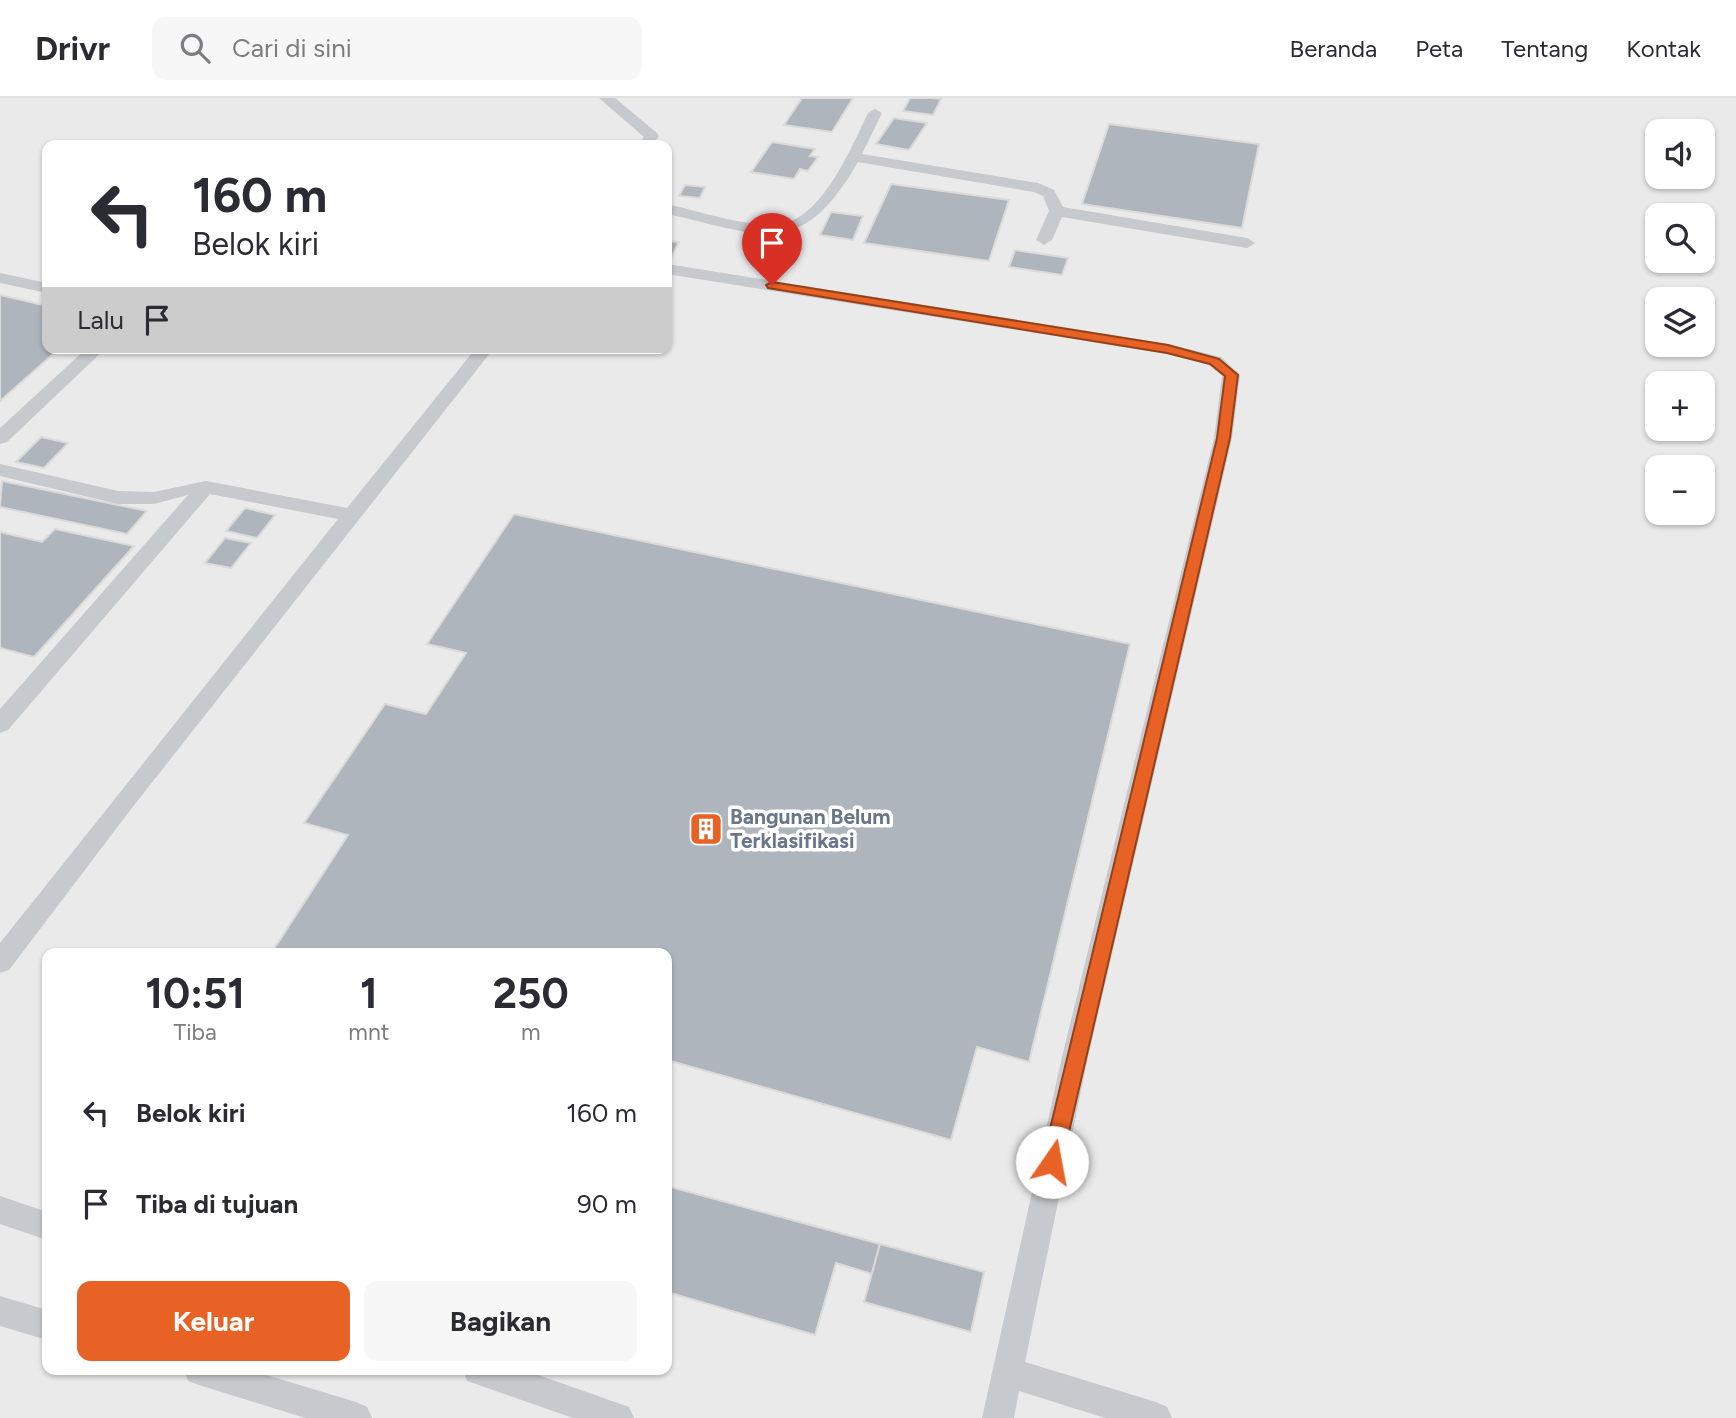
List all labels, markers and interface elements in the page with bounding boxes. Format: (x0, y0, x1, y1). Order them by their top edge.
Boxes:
search box (152, 17, 642, 80)
text: Drivr (35, 29, 110, 68)
icon: search (176, 29, 214, 67)
text: Cari di sini (232, 32, 352, 64)
text: Beranda (1290, 34, 1377, 63)
text: Peta (1415, 34, 1463, 63)
text: Tentang (1501, 34, 1588, 63)
text: Kontak (1626, 34, 1701, 63)
map controls (1645, 119, 1715, 525)
button: sound (1645, 119, 1715, 189)
text: 160 m (192, 165, 327, 224)
icon: left (77, 168, 168, 259)
button: search (1645, 203, 1715, 273)
pin (742, 213, 802, 285)
icon: arrive (753, 224, 791, 262)
text: Belok kiri (192, 225, 319, 263)
button: layers (1645, 287, 1715, 357)
icon: arrive (138, 301, 176, 339)
text: Lalu (77, 304, 124, 336)
button: + (1645, 371, 1715, 441)
button: − (1645, 455, 1715, 525)
place label: Bangunan Belum Terklasifikasi (730, 804, 890, 853)
building icon: Bangunan Belum Terklasifikasi (687, 810, 725, 848)
text: 10:51 (145, 968, 245, 1019)
text: 1 (360, 968, 378, 1019)
text: 250 (493, 968, 569, 1019)
text: Tiba (174, 1018, 217, 1046)
text: mnt (348, 1018, 389, 1046)
text: m (521, 1018, 540, 1046)
icon: left (77, 1094, 115, 1132)
text: Belok kiri (136, 1097, 245, 1129)
text: 160 m (566, 1097, 637, 1129)
position arrow (1015, 1125, 1089, 1199)
icon: arrive (77, 1185, 115, 1223)
text: Tiba di tujuan (136, 1188, 298, 1220)
text: 90 m (577, 1188, 637, 1220)
button: Keluar (77, 1281, 350, 1361)
button: Bagikan (364, 1281, 637, 1361)

